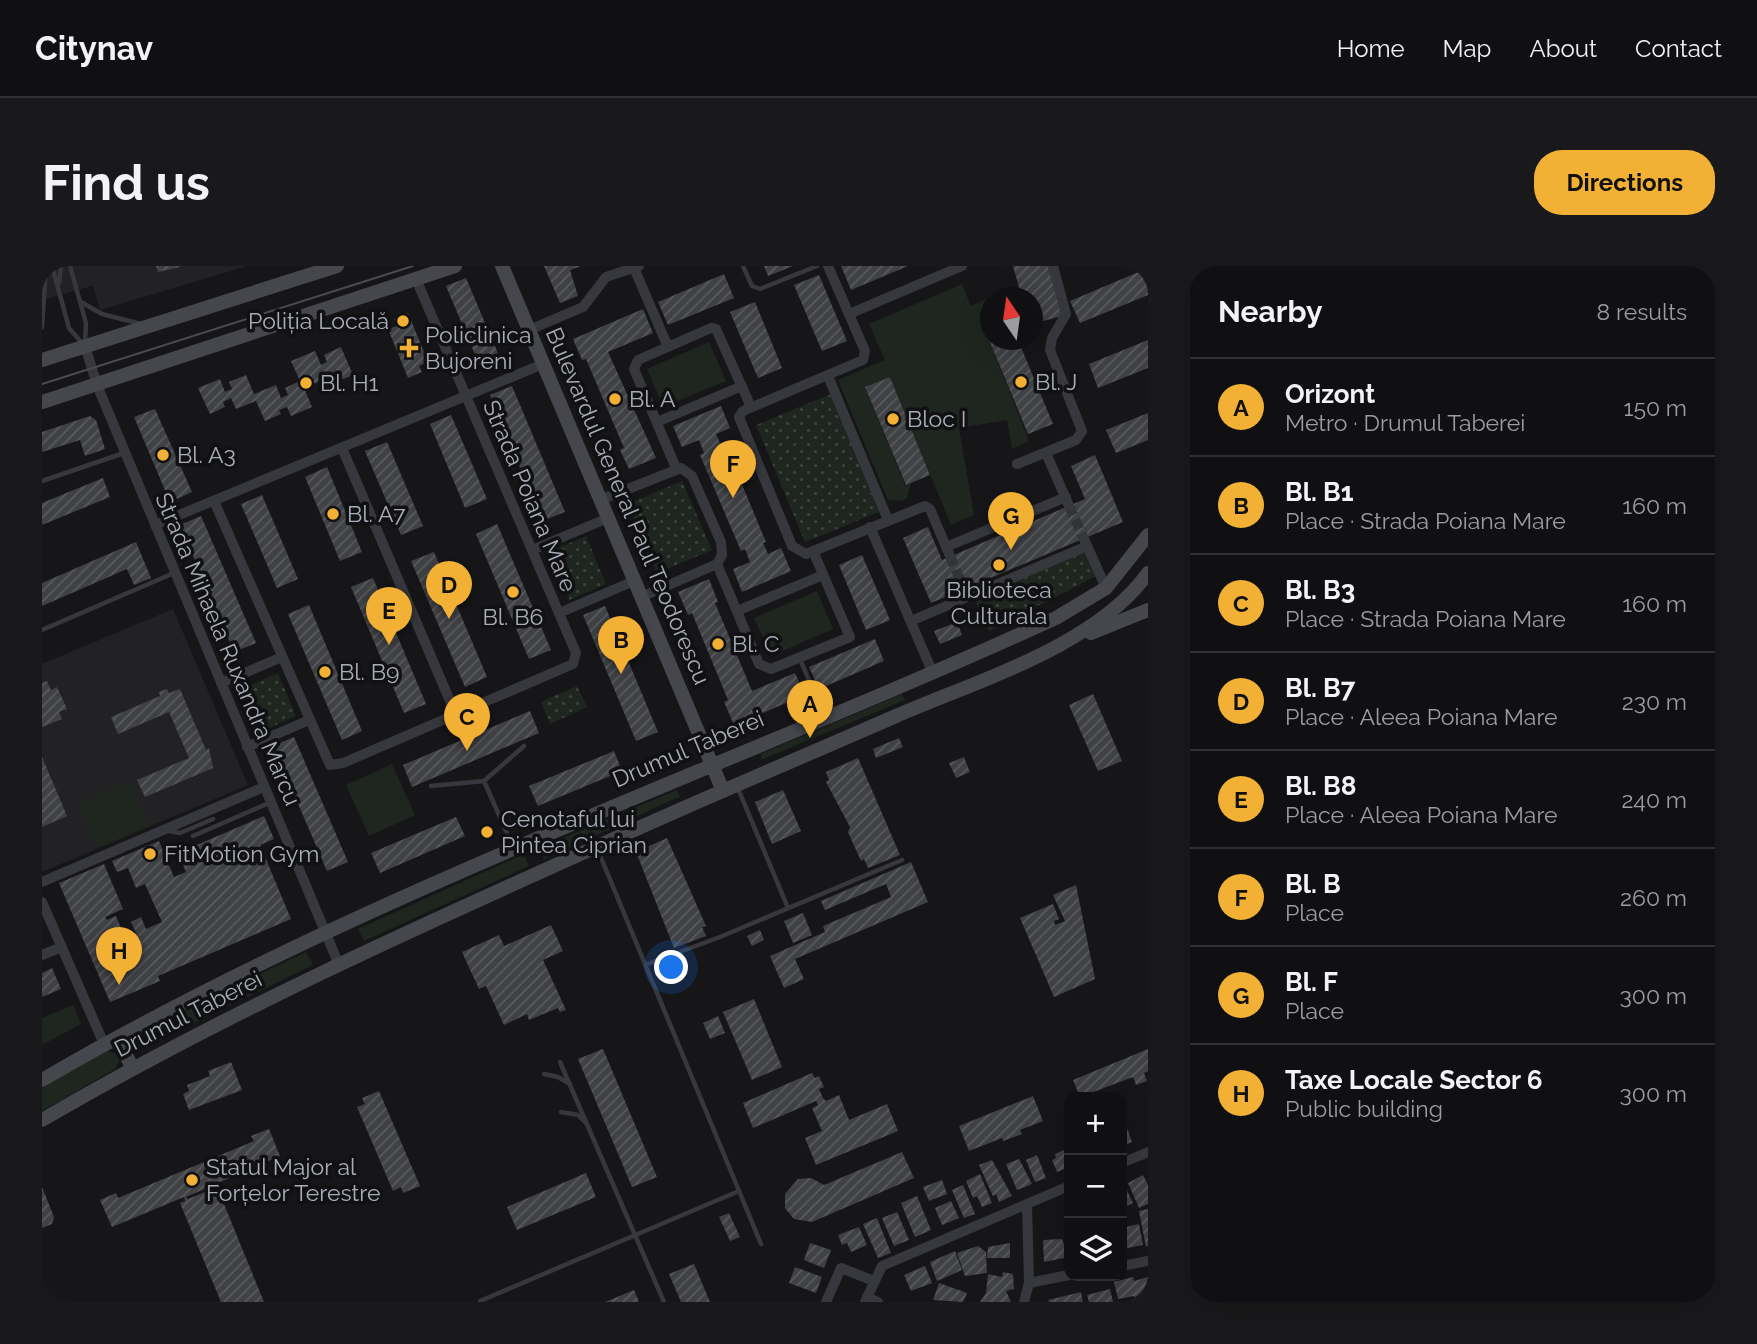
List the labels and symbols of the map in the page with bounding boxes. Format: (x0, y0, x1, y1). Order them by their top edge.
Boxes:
north arrow (980, 287, 1043, 350)
place label: Poliția Locală (248, 307, 389, 334)
marker: Poliția Locală (395, 313, 411, 329)
place label: Policlinica Bujoreni (425, 321, 532, 374)
street label: Bulevardul General Paul Teodorescu (539, 322, 717, 690)
marker: Policlinica Bujoreni (399, 338, 419, 358)
place label: Bl. J (1035, 368, 1077, 395)
place label: Bl. H1 (320, 369, 379, 396)
marker: Bl. J (1013, 374, 1029, 390)
marker: Bl. H1 (298, 375, 314, 391)
place label: Bl. A (629, 385, 676, 412)
marker: Bl. A (607, 391, 623, 407)
street label: Strada Poiana Mare (478, 396, 583, 596)
place label: Bloc I (907, 405, 966, 432)
marker: Bloc I (885, 411, 901, 427)
pin: F (710, 440, 756, 498)
place label: Bl. A3 (177, 441, 236, 468)
marker: Bl. A3 (155, 447, 171, 463)
street label: Strada Mihaela Ruxandra Marcu (150, 488, 307, 809)
pin: G (988, 492, 1034, 550)
place label: Bl. A7 (347, 500, 406, 527)
marker: Bl. A7 (325, 506, 341, 522)
marker: Biblioteca Culturala (991, 557, 1007, 573)
pin: D (426, 561, 472, 619)
place label: Biblioteca Culturala (946, 576, 1052, 629)
marker: Bl. B6 (505, 584, 521, 600)
pin: E (366, 587, 412, 645)
place label: Bl. B6 (483, 603, 543, 630)
pin: B (598, 616, 644, 674)
place label: Bl. C (732, 630, 780, 657)
marker: Bl. C (710, 636, 726, 652)
place label: Bl. B9 (339, 658, 400, 685)
marker: Bl. B9 (317, 664, 333, 680)
pin: A (787, 680, 833, 738)
pin: C (444, 693, 490, 751)
street label: Drumul Taberei (608, 705, 768, 793)
place label: Cenotaful lui Pintea Ciprian (501, 805, 647, 858)
marker: Cenotaful lui Pintea Ciprian (479, 824, 495, 840)
place label: FitMotion Gym (164, 840, 319, 867)
marker: FitMotion Gym (142, 846, 158, 862)
pin: H (96, 927, 142, 985)
your location (654, 950, 688, 984)
street label: Drumul Taberei (110, 965, 266, 1062)
place label: Statul Major al Forțelor Terestre (206, 1153, 380, 1206)
marker: Statul Major al Forțelor Terestre (184, 1172, 200, 1188)

